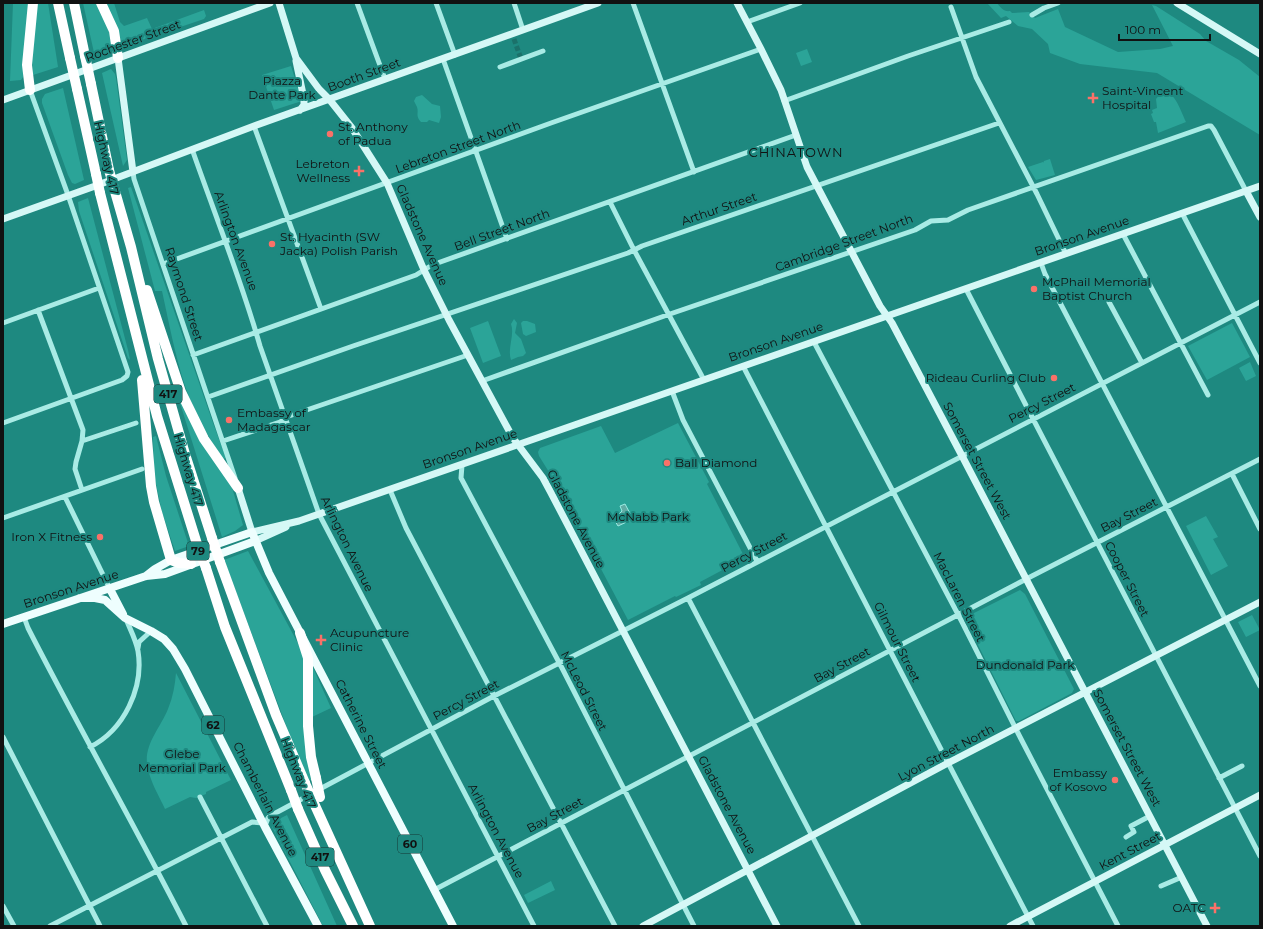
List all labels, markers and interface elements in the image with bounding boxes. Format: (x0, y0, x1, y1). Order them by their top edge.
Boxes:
street label: Rochester Street (83, 16, 183, 65)
scale bar (1119, 16, 1210, 42)
text: 100 m (1125, 22, 1161, 37)
street label: Booth Street (325, 54, 402, 95)
park label: Piazza Dante Park (248, 73, 317, 102)
place label: Saint-Vincent Hospital (1102, 83, 1183, 112)
marker: Saint-Vincent Hospital (1087, 92, 1099, 104)
street label: Lebreton Street North (393, 117, 523, 176)
place label: St. Anthony of Padua (338, 119, 408, 148)
street label: Highway 417 (91, 120, 122, 196)
marker: St. Anthony of Padua (325, 129, 335, 139)
district label: CHINATOWN (749, 144, 843, 160)
place label: Lebreton Wellness (295, 156, 350, 185)
marker: Lebreton Wellness (353, 165, 365, 177)
street label: Gladstone Avenue (393, 182, 452, 288)
street label: Arlington Avenue (211, 189, 261, 293)
street label: Arthur Street (679, 189, 759, 228)
street label: Bell Street North (452, 205, 552, 254)
street label: Cambridge Street North (773, 211, 915, 275)
street label: Bronson Avenue (1032, 212, 1131, 259)
place label: St. Hyacinth (SW Jacka) Polish Parish (279, 229, 398, 258)
marker: St. Hyacinth (SW Jacka) Polish Parish (267, 239, 277, 249)
street label: Raymond Street (162, 245, 207, 343)
place label: McPhail Memorial Baptist Church (1042, 274, 1151, 303)
marker: McPhail Memorial Baptist Church (1029, 284, 1039, 294)
street label: Bronson Avenue (726, 318, 825, 365)
place label: Rideau Curling Club (926, 370, 1046, 385)
marker: Rideau Curling Club (1049, 373, 1059, 383)
street label: Percy Street (1006, 379, 1078, 426)
road number: 417 (154, 385, 182, 403)
street label: Somerset Street West (940, 399, 1015, 522)
place label: Embassy of Madagascar (237, 405, 311, 434)
marker: Embassy of Madagascar (224, 415, 234, 425)
street label: Bronson Avenue (420, 425, 519, 472)
street label: Highway 417 (170, 432, 207, 508)
place label: Ball Diamond (675, 455, 757, 470)
marker: Ball Diamond (662, 458, 672, 468)
street label: Gladstone Avenue (544, 467, 609, 571)
street label: Arlington Avenue (318, 493, 377, 594)
street label: Bay Street (1098, 494, 1160, 535)
park label: McNabb Park (607, 509, 690, 524)
street label: Percy Street (718, 528, 790, 575)
place label: Iron X Fitness (11, 529, 92, 544)
marker: Iron X Fitness (95, 532, 105, 542)
street label: Cooper Street (1102, 538, 1153, 619)
road number: 79 (187, 542, 209, 560)
street label: MacLaren Street (930, 549, 989, 644)
street label: Bronson Avenue (21, 566, 120, 611)
street label: Gilmour Street (871, 599, 924, 685)
place label: Acupuncture Clinic (330, 625, 409, 654)
marker: Acupuncture Clinic (315, 634, 327, 646)
street label: Bay Street (811, 643, 873, 686)
street label: McLeod Street (558, 648, 611, 733)
park label: Dundonald Park (976, 657, 1075, 672)
street label: Catherine Street (332, 676, 391, 771)
street label: Percy Street (430, 676, 502, 723)
street label: Somerset Street West (1090, 686, 1165, 809)
road number: 62 (202, 716, 224, 734)
street label: Lyon Street North (895, 721, 996, 784)
street label: Highway 417 (277, 735, 319, 810)
street label: Chamberlain Avenue (230, 739, 301, 859)
park label: Glebe Memorial Park (138, 746, 227, 775)
street label: Gladstone Avenue (695, 753, 760, 857)
place label: Embassy of Kosovo (1049, 765, 1107, 794)
marker: Embassy of Kosovo (1110, 775, 1120, 785)
street label: Arlington Avenue (465, 781, 528, 881)
street label: Bay Street (524, 793, 586, 836)
street label: Kent Street (1096, 828, 1163, 873)
road number: 60 (398, 835, 422, 853)
road number: 417 (306, 848, 334, 866)
place label: OATC (1173, 900, 1206, 915)
marker: OATC (1209, 902, 1221, 914)

